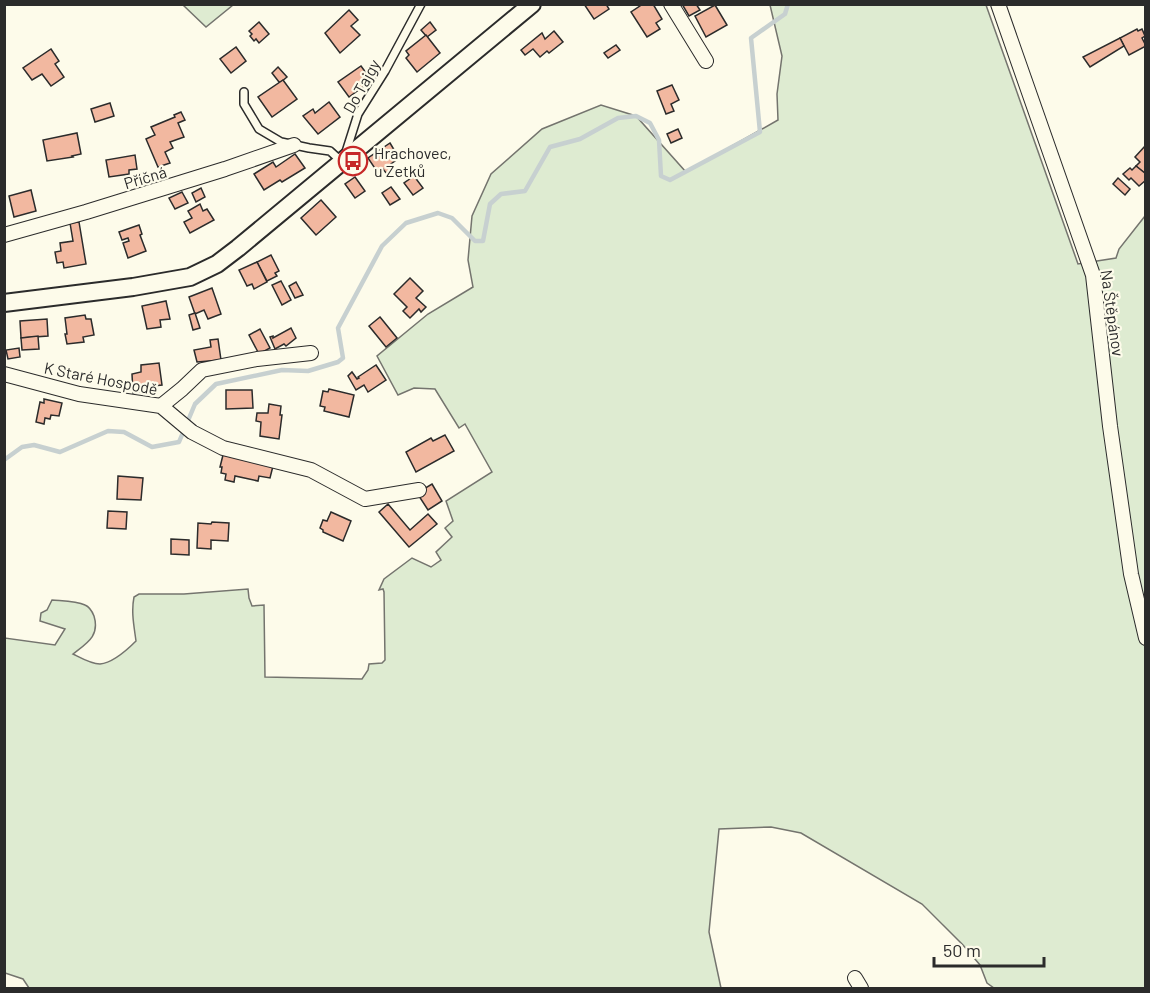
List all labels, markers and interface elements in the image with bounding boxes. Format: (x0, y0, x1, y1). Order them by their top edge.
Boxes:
street label: Do Tajgy (338, 55, 384, 116)
place label: Hrachovec, u Zetků (374, 143, 452, 180)
bus stop icon: Hrachovec, u Zetků (337, 145, 369, 177)
street label: Příčná (121, 162, 169, 192)
street label: Na Štěpánov (1098, 269, 1129, 358)
street label: K Staré Hospodě (43, 358, 159, 398)
scale bar (934, 930, 1044, 968)
text: 50 m (943, 939, 981, 961)

